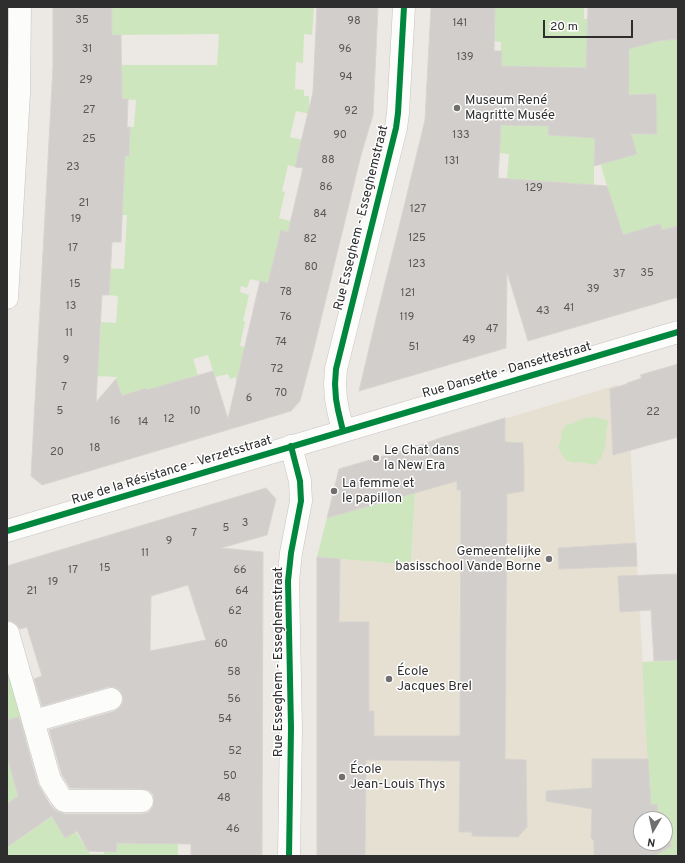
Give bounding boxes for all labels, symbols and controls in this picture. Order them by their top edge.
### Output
scale bar [545,12,635,38]
house number: 35 [75,14,89,28]
house number: 98 [347,15,361,29]
house number: 141 [453,17,467,31]
text: 20 m [550,19,578,35]
house number: 31 [82,43,92,57]
house number: 96 [338,43,352,57]
house number: 139 [456,51,474,65]
house number: 94 [339,71,353,85]
house number: 29 [79,74,93,88]
place label: Museum René Magritte Musée [465,93,555,124]
marker: Museum René Magritte Musée [452,103,462,113]
house number: 27 [83,104,95,118]
house number: 92 [344,105,358,119]
street label: Rue Esseghem - Esseghemstraat [331,124,393,312]
house number: 90 [333,129,347,143]
house number: 133 [452,129,470,143]
house number: 25 [82,133,96,147]
house number: 88 [321,154,335,168]
house number: 131 [445,155,459,169]
house number: 23 [66,161,80,175]
house number: 86 [319,181,333,195]
house number: 129 [525,182,543,196]
house number: 21 [79,197,89,211]
house number: 127 [410,203,426,217]
house number: 84 [313,208,327,222]
house number: 19 [71,213,81,227]
house number: 125 [408,232,426,246]
house number: 82 [303,233,317,247]
house number: 17 [68,242,78,256]
house number: 123 [408,258,426,272]
house number: 80 [304,261,318,275]
house number: 35 [640,267,654,281]
house number: 37 [613,268,625,282]
house number: 15 [70,278,80,292]
house number: 39 [587,283,599,297]
house number: 78 [280,286,292,300]
house number: 121 [401,287,415,301]
house number: 13 [66,300,76,314]
house number: 41 [564,302,574,316]
house number: 43 [536,305,550,319]
house number: 76 [280,311,292,325]
house number: 119 [400,311,414,325]
house number: 47 [486,323,498,337]
house number: 11 [65,327,73,341]
house number: 49 [462,334,476,348]
house number: 74 [275,336,287,350]
street label: Rue Dansette - Dansettestraat [421,339,593,403]
house number: 51 [409,341,419,355]
house number: 9 [63,354,69,368]
house number: 72 [271,363,283,377]
house number: 7 [61,381,67,395]
house number: 70 [275,387,287,401]
house number: 6 [246,392,252,406]
house number: 5 [57,405,63,419]
house number: 10 [189,405,201,419]
house number: 22 [646,406,660,420]
house number: 12 [164,413,174,427]
house number: 16 [110,415,120,429]
house number: 14 [138,416,148,430]
street label: Rue de la Résistance - Verzetsstraat [70,433,274,509]
house number: 18 [90,442,100,456]
place label: Le Chat dans la New Era [384,443,459,474]
house number: 20 [50,446,64,460]
marker: Le Chat dans la New Era [371,453,381,463]
place label: La femme et le papillon [342,476,415,507]
marker: La femme et le papillon [329,486,339,496]
house number: 3 [242,517,248,531]
house number: 5 [223,522,229,536]
house number: 7 [191,527,197,541]
house number: 9 [166,535,172,549]
place label: Gemeentelijke basisschool Vande Borne [395,544,541,575]
house number: 11 [141,547,149,561]
marker: Gemeentelijke basisschool Vande Borne [544,554,554,564]
house number: 15 [100,562,110,576]
house number: 17 [68,564,78,578]
house number: 66 [233,564,247,578]
street label: Rue Esseghem - Esseghemstraat [271,567,287,757]
house number: 19 [48,576,58,590]
house number: 21 [27,585,37,599]
house number: 64 [235,585,249,599]
house number: 62 [228,605,242,619]
house number: 60 [214,638,228,652]
place label: École Jacques Brel [397,664,472,695]
house number: 58 [227,666,241,680]
marker: École Jacques Brel [384,674,394,684]
house number: 56 [227,693,241,707]
house number: 54 [218,713,232,727]
house number: 52 [228,745,242,759]
place label: École Jean-Louis Thys [350,762,445,793]
house number: 50 [223,770,237,784]
marker: École Jean-Louis Thys [337,772,347,782]
house number: 48 [217,792,231,806]
north arrow [633,811,673,851]
house number: 46 [226,823,240,837]
text: N [646,834,656,849]

